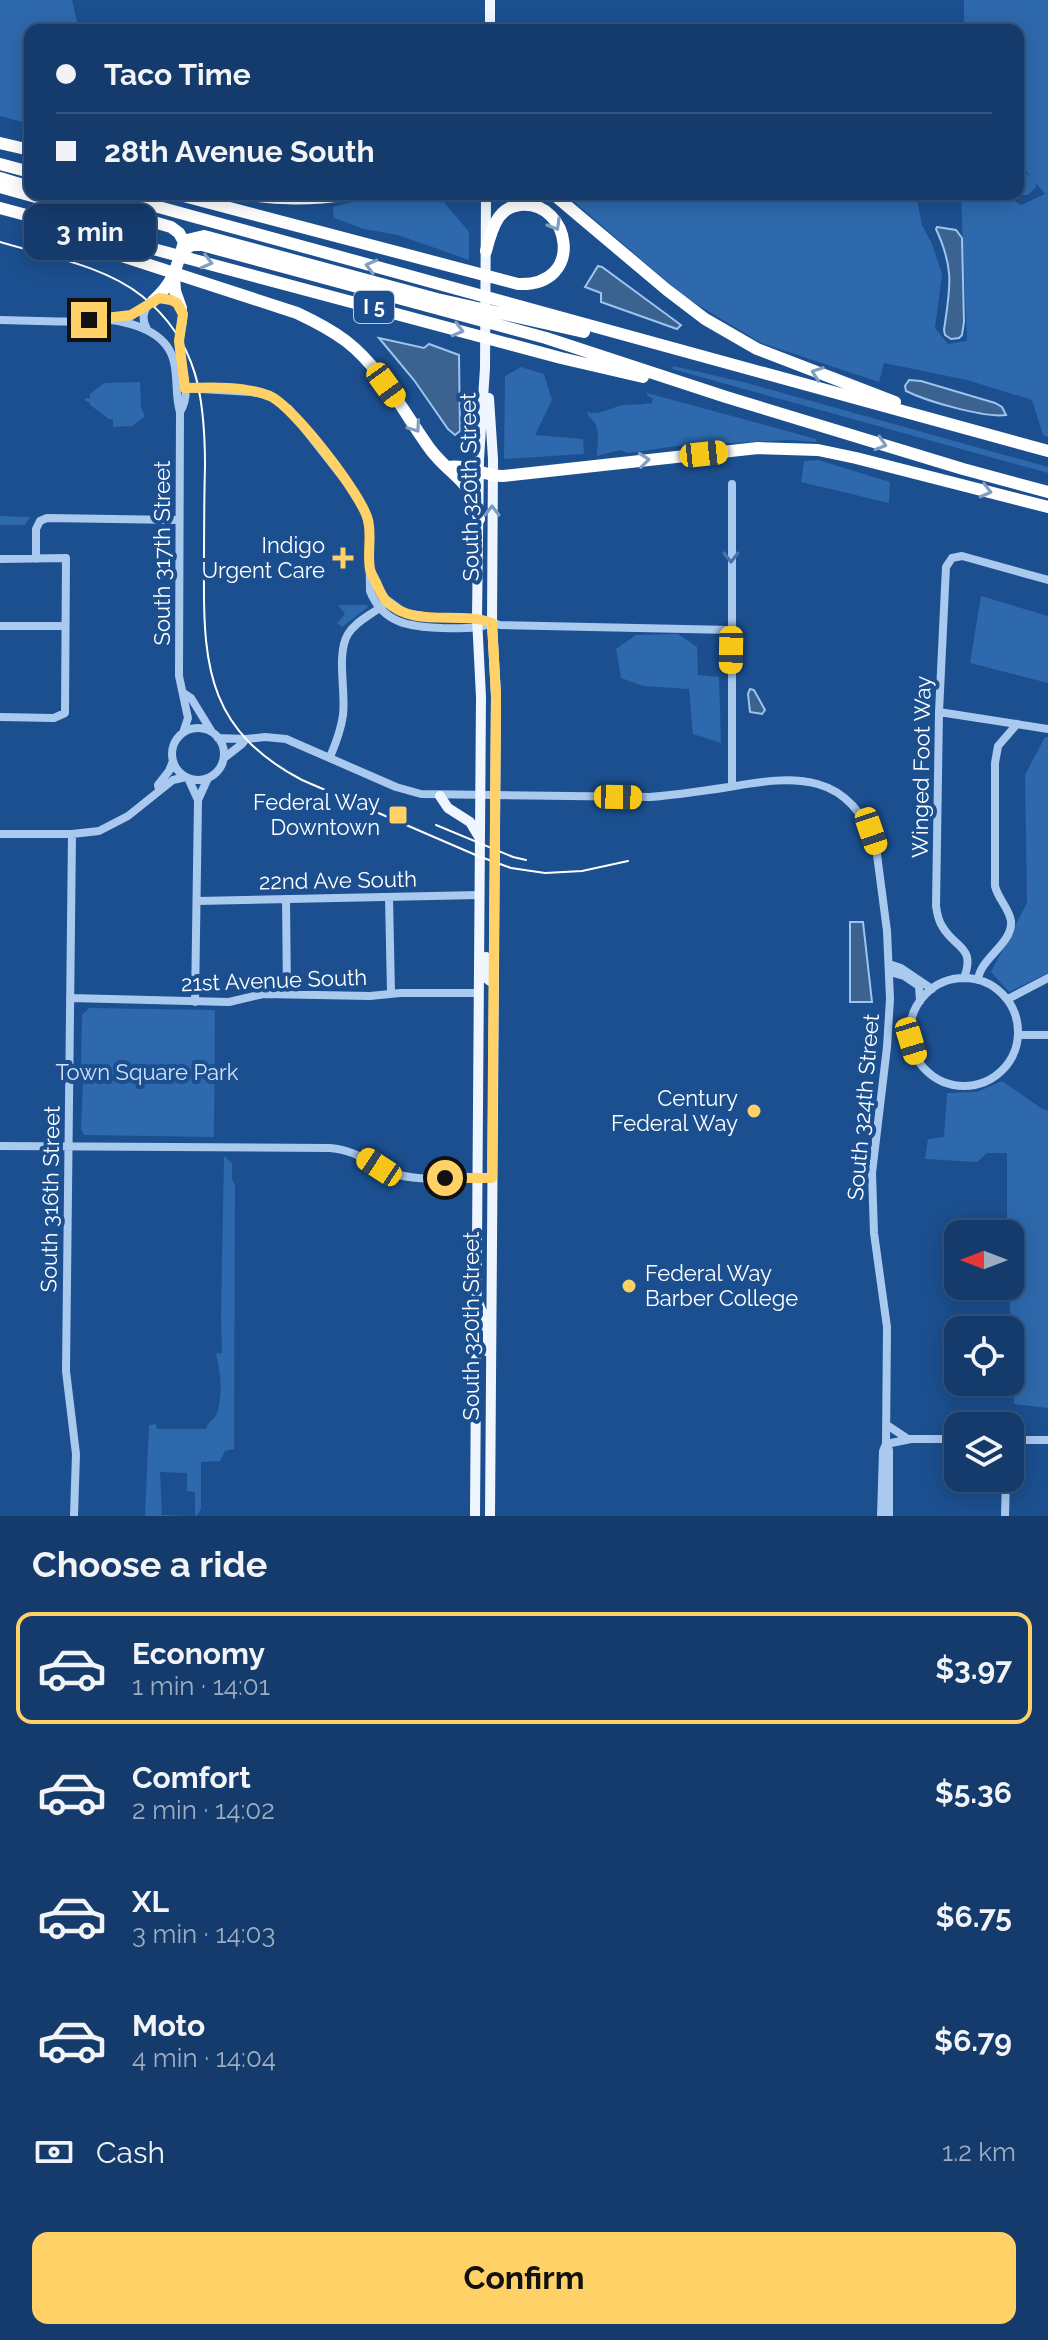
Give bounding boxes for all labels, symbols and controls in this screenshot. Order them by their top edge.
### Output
text: Taco Time [104,57,251,92]
text: 28th Avenue South [104,134,375,169]
callout: 3 min [23,204,155,260]
text: 3 min [56,217,124,247]
one-way arrow [546,217,561,231]
one-way arrow [200,253,214,270]
one-way arrow [364,258,378,275]
road number: I 5 [354,291,394,323]
route end [71,302,107,338]
one-way arrow [451,321,465,337]
car [362,359,410,411]
one-way arrow [811,366,825,383]
street label: South 320th Street [454,392,484,582]
one-way arrow [405,418,420,433]
one-way arrow [874,435,888,451]
car [679,440,729,468]
one-way arrow [638,451,651,468]
street label: South 317th Street [149,460,175,645]
one-way arrow [978,481,992,498]
one-way arrow [484,504,501,517]
place label: Indigo Urgent Care [202,532,325,583]
marker: Indigo Urgent Care [332,547,354,569]
one-way arrow [722,551,740,564]
car [719,626,743,674]
street label: Winged Foot Way [906,676,936,858]
car [594,785,642,809]
place label: Federal Way Downtown [253,789,380,840]
marker: Federal Way Downtown [387,804,409,826]
car [852,804,890,858]
street label: 22nd Ave South [259,866,417,894]
street label: 21st Avenue South [180,964,368,996]
street label: South 324th Street [842,1012,884,1201]
car [893,1015,929,1067]
park label: Town Square Park [56,1059,239,1085]
place label: Century Federal Way [611,1085,738,1136]
marker: Century Federal Way [745,1102,763,1120]
street label: South 316th Street [35,1105,65,1292]
car [352,1144,406,1190]
route start [427,1160,463,1196]
north arrow [944,1220,1024,1300]
map controls [944,1220,1024,1492]
street label: South 320th Street [458,1231,484,1420]
place label: Federal Way Barber College [645,1260,798,1311]
marker: Federal Way Barber College [620,1277,638,1295]
button: locate [944,1316,1024,1396]
button: layers [944,1412,1024,1492]
text: Choose a ride [32,1543,267,1585]
icon: car [36,1632,108,1704]
text: Economy [132,1636,265,1671]
text: $3.97 [935,1651,1012,1686]
text: 1 min · 14:01 [132,1671,270,1701]
icon: car [36,1756,108,1828]
text: Comfort [132,1760,251,1795]
text: $5.36 [935,1775,1012,1810]
text: 2 min · 14:02 [132,1795,275,1825]
icon: car [36,1880,108,1952]
text: XL [132,1884,169,1919]
text: $6.75 [936,1899,1012,1934]
text: 3 min · 14:03 [132,1919,275,1949]
icon: car [36,2004,108,2076]
text: Moto [132,2008,205,2043]
text: $6.79 [934,2023,1012,2058]
text: 4 min · 14:04 [132,2043,276,2073]
icon: cash [32,2130,76,2174]
text: Cash [96,2135,165,2170]
text: 1.2 km [942,2137,1016,2167]
button: Confirm [32,2232,1016,2324]

